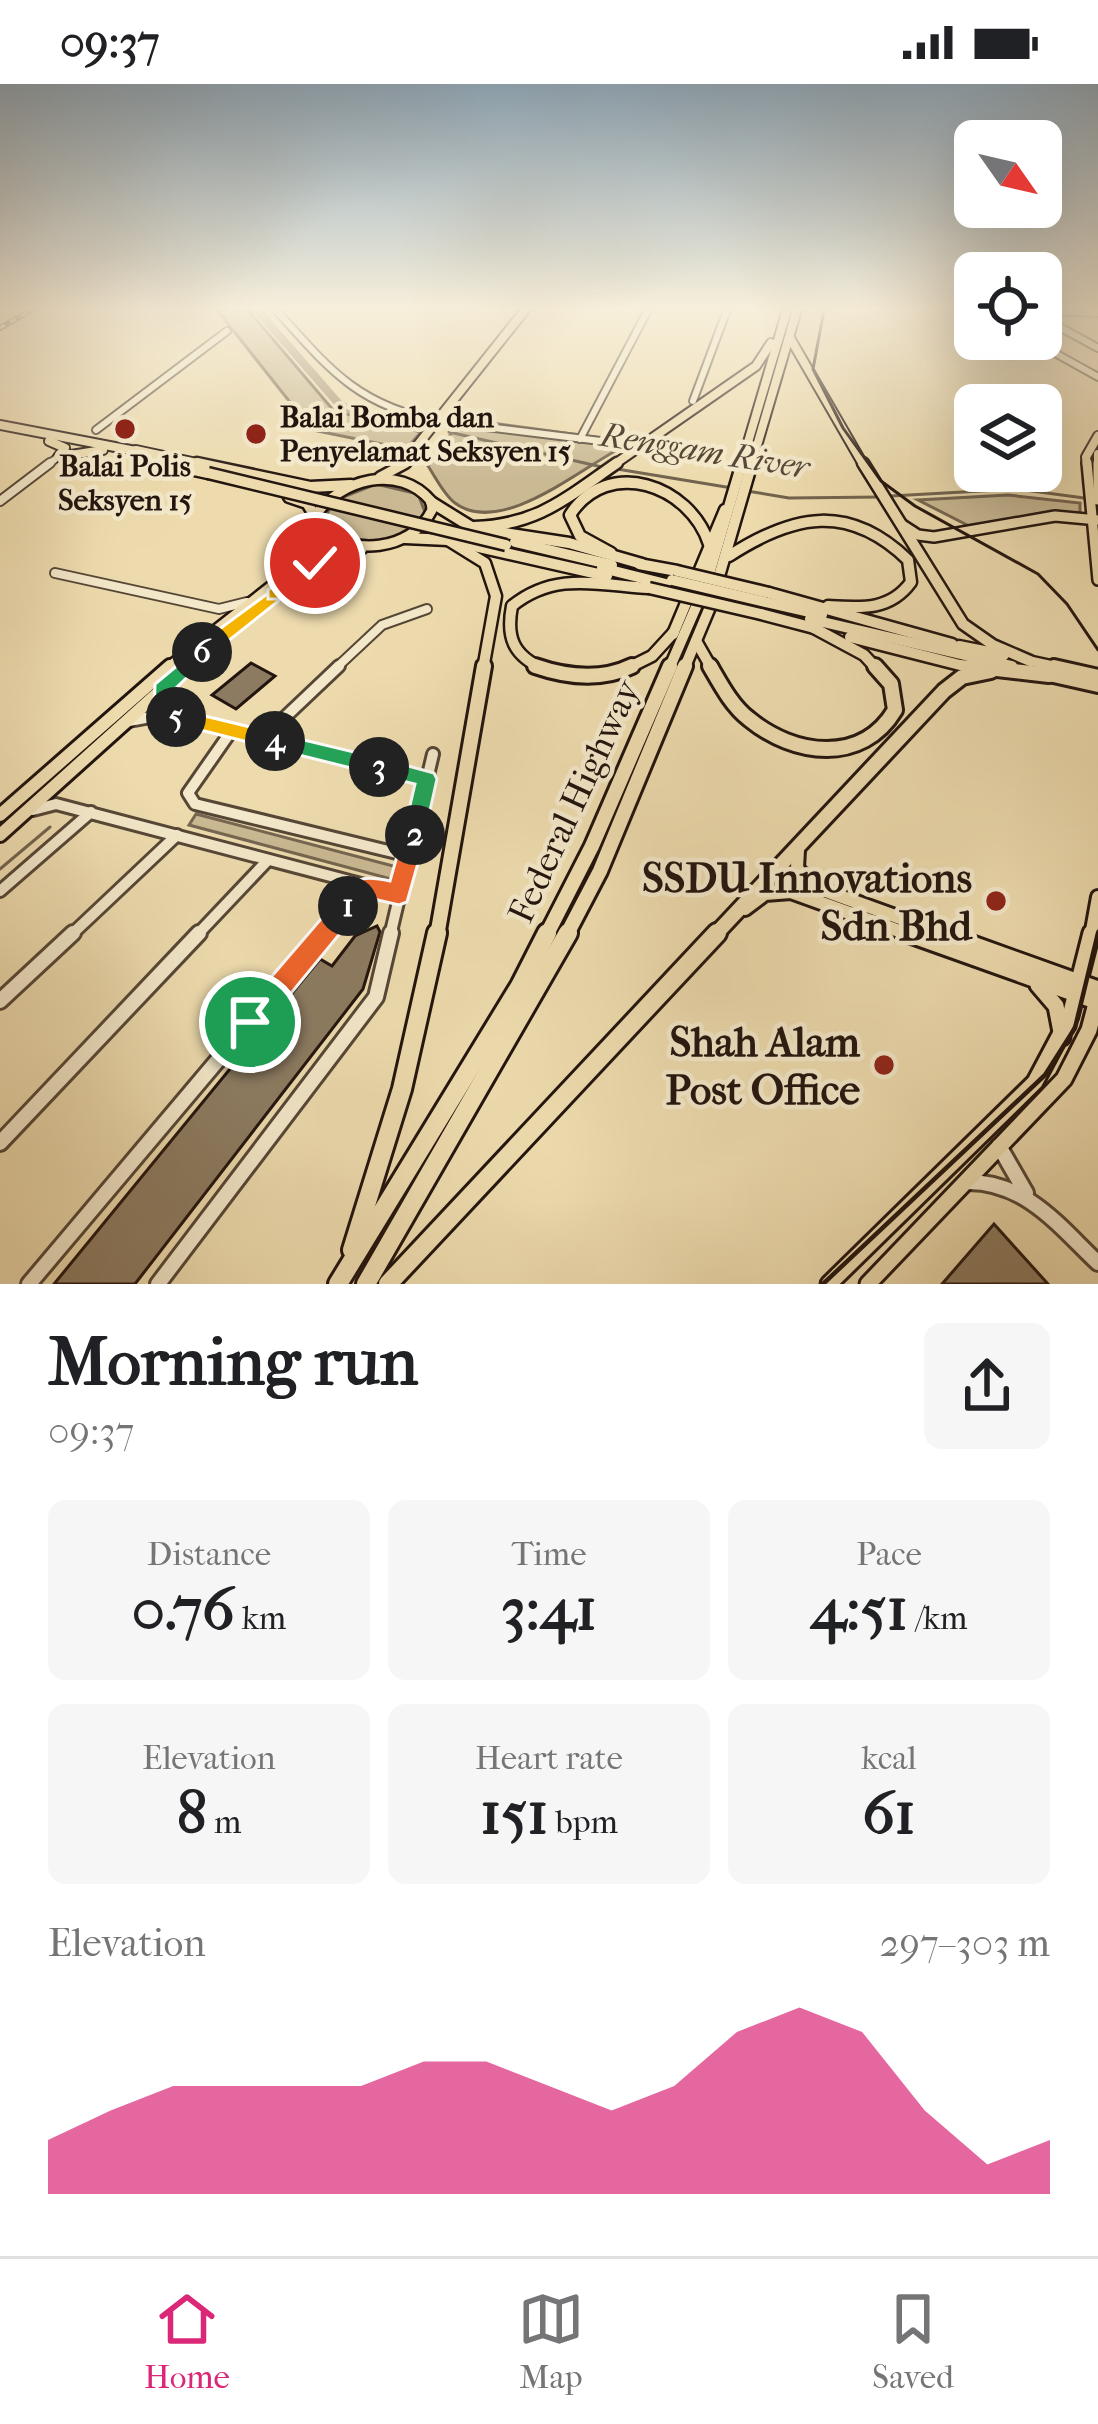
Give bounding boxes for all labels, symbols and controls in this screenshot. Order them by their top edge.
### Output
text: 09:37 [60,16,160,69]
north arrow [954,120,1062,228]
map controls [954,120,1062,492]
button: locate [954,252,1062,360]
button: layers [954,384,1062,492]
place label: Balai Bomba dan Penyelamat Seksyen 15 [280,400,571,469]
water label: Renggam River [596,415,814,488]
marker: Balai Polis Seksyen 15 [112,416,138,442]
marker: Balai Bomba dan Penyelamat Seksyen 15 [243,421,269,447]
place label: Balai Polis Seksyen 15 [58,449,192,518]
pin [264,512,366,614]
icon: check [282,530,348,596]
pin: 6 [172,622,232,682]
text: 6 [193,632,211,671]
street label: Federal Highway [499,672,649,930]
pin: 5 [146,687,206,747]
text: 5 [169,697,183,736]
pin: 4 [245,711,305,771]
text: 4 [265,721,285,760]
pin: 3 [349,737,409,797]
text: 3 [372,747,386,786]
pin: 2 [385,805,445,865]
text: 2 [407,815,423,854]
place label: SSDU Innovations Sdn Bhd [642,854,973,951]
pin: 1 [318,876,378,936]
text: 1 [342,886,354,925]
marker: SSDU Innovations Sdn Bhd [983,888,1009,914]
pin [199,971,301,1073]
icon: arrive [217,989,283,1055]
place label: Shah Alam Post Office [666,1018,861,1115]
marker: Shah Alam Post Office [871,1052,897,1078]
button: share [924,1323,1050,1449]
text: Morning run [48,1324,418,1401]
text: 09:37 [48,1408,134,1454]
text: Distance [147,1535,271,1574]
text: Time [512,1535,587,1574]
text: Pace [856,1535,922,1574]
text: 0.76 [132,1574,235,1645]
text: 3:41 [501,1574,597,1645]
text: 4:51 [811,1574,908,1645]
text: km [235,1599,286,1638]
text: /km [908,1599,967,1638]
text: Elevation [142,1739,276,1778]
text: Heart rate [475,1739,623,1778]
text: kcal [861,1739,917,1778]
text: 8 [177,1778,207,1849]
text: 151 [480,1778,548,1849]
text: 61 [862,1778,916,1849]
text: m [207,1803,241,1842]
text: bpm [548,1803,618,1842]
text: Elevation [48,1920,206,1966]
text: 297–303 m [879,1920,1050,1966]
tab: Home [144,2286,230,2397]
tab: Map [518,2286,584,2397]
tab: Saved [872,2286,954,2397]

